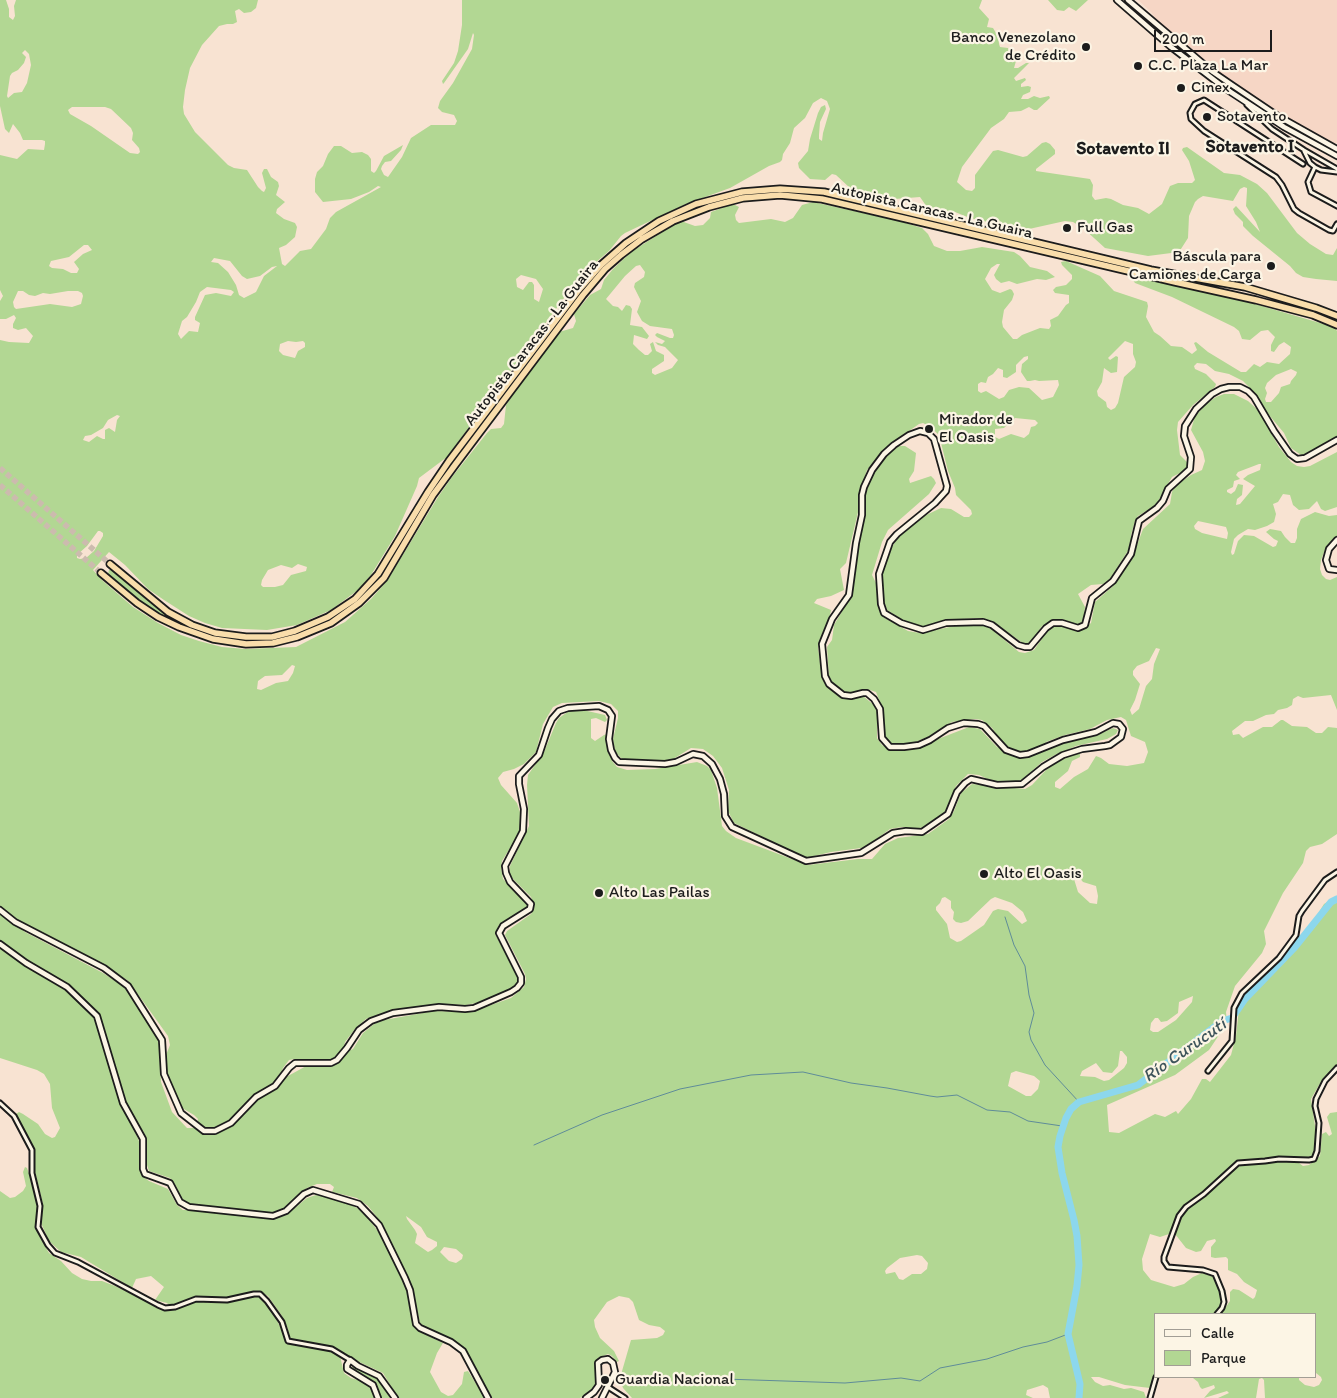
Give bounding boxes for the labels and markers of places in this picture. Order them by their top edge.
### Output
place label: Banco Venezolano de Crédito [951,28,1076,66]
marker: Banco Venezolano de Crédito [1080,41,1092,53]
place label: C.C. Plaza La Mar [1148,56,1268,76]
marker: C.C. Plaza La Mar [1132,60,1144,72]
place label: Cinex [1191,78,1230,98]
marker: Cinex [1175,82,1187,94]
place label: Sotavento [1217,107,1286,127]
marker: Sotavento [1201,111,1213,123]
place label: Full Gas [1077,218,1133,238]
marker: Full Gas [1061,222,1073,234]
place label: Báscula para Camiones de Carga [1129,247,1261,285]
marker: Báscula para Camiones de Carga [1265,260,1277,272]
place label: Mirador de El Oasis [939,410,1013,448]
marker: Mirador de El Oasis [923,423,935,435]
place label: Alto El Oasis [994,864,1082,884]
marker: Alto El Oasis [978,868,990,880]
place label: Alto Las Pailas [609,883,710,903]
marker: Alto Las Pailas [593,887,605,899]
place label: Guardia Nacional [615,1370,734,1390]
marker: Guardia Nacional [599,1374,611,1386]

